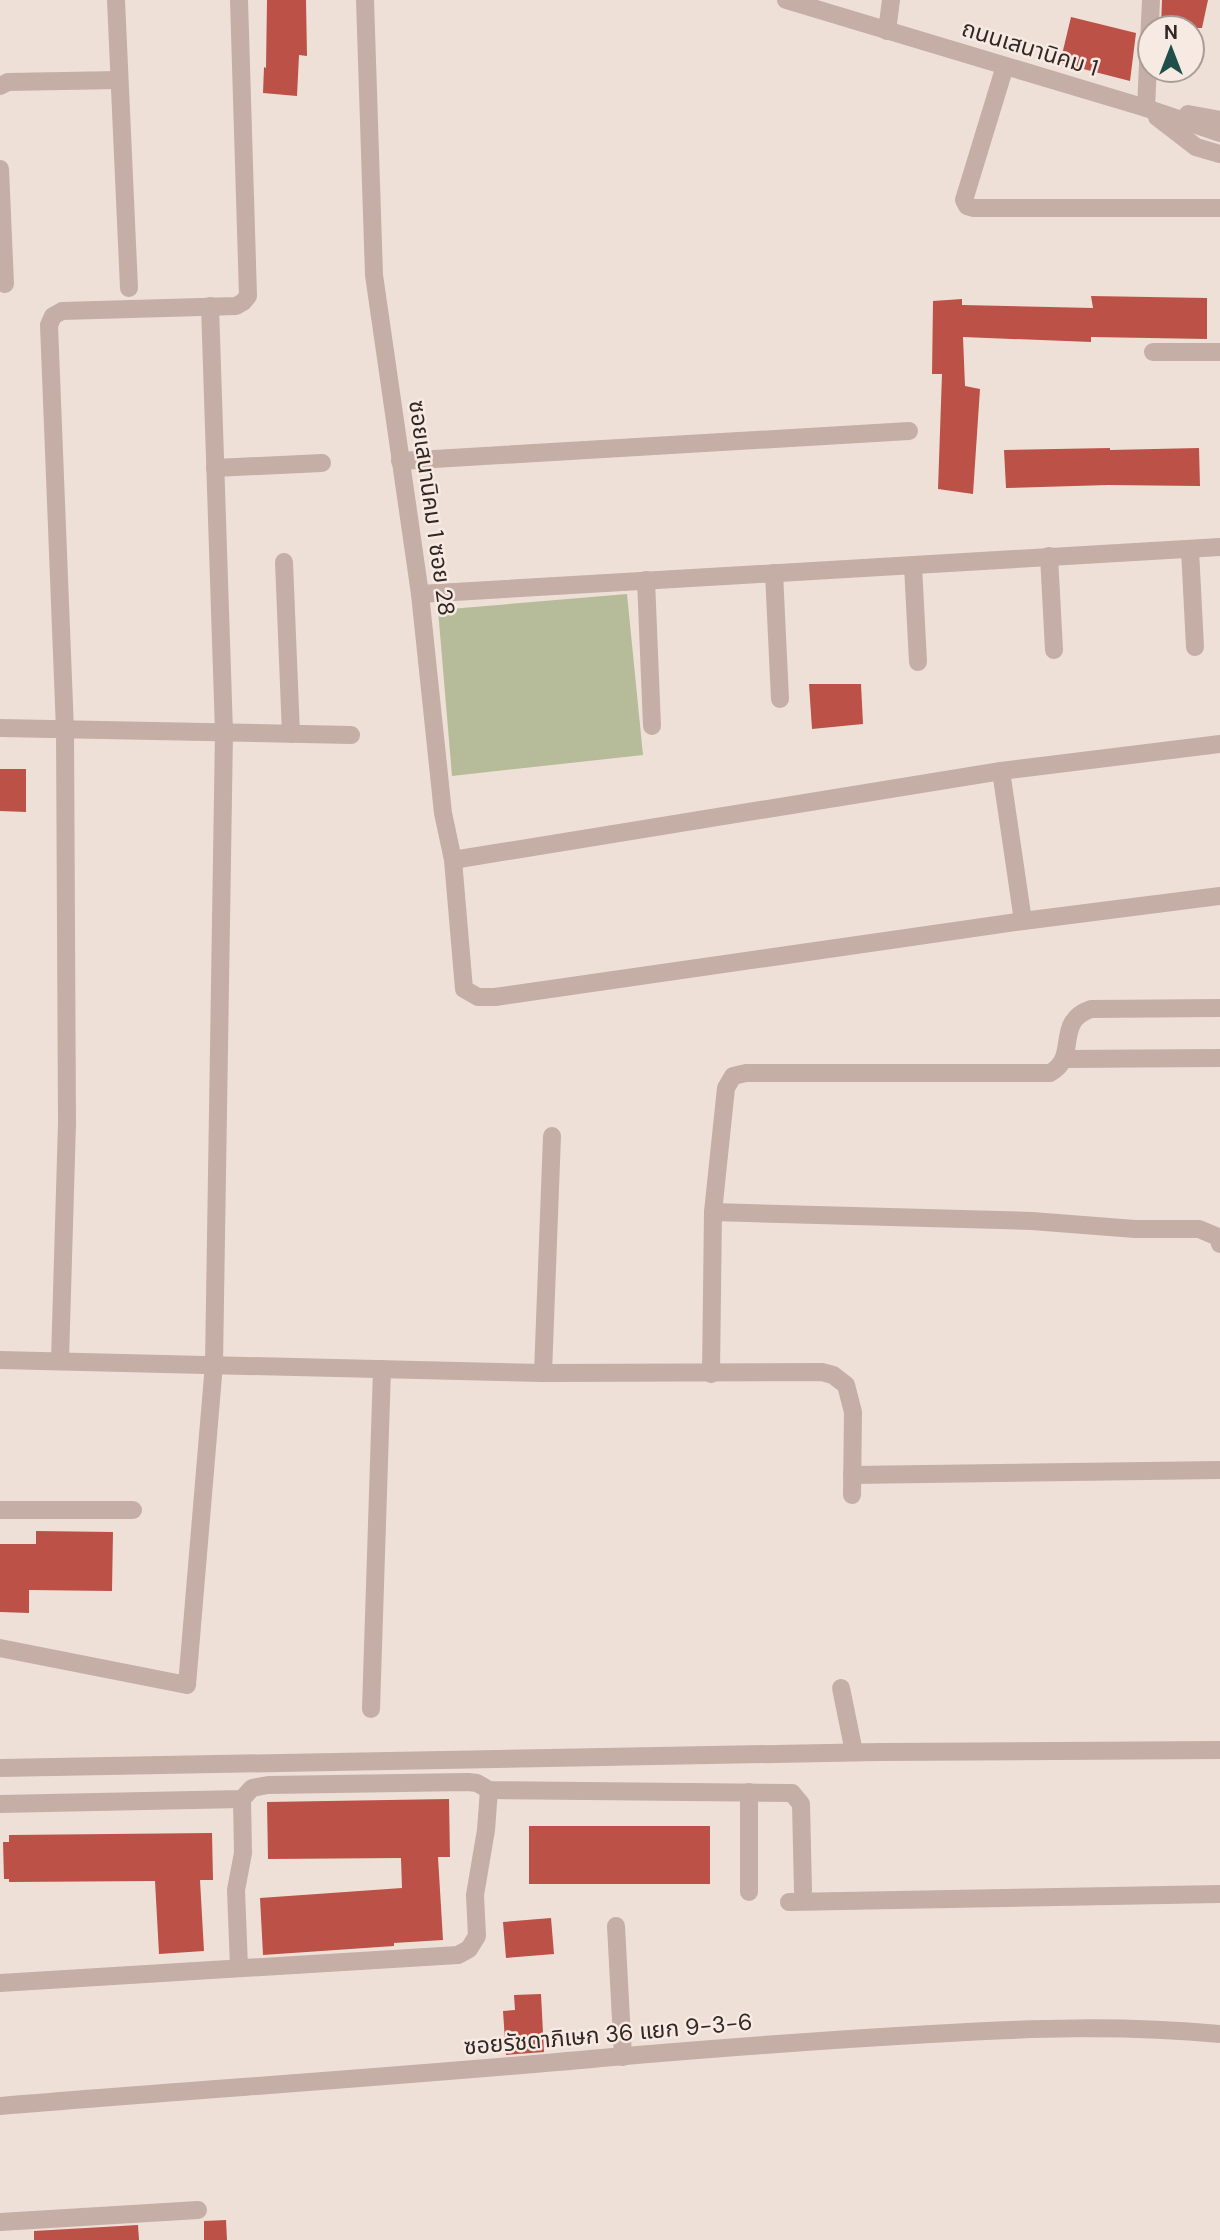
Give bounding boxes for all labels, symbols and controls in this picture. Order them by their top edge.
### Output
street label: ถนนเสนานิคม 1 [958,13,1102,83]
north arrow [1136,14,1206,84]
text: N [1164,20,1178,45]
street label: ซอยเสนานิคม 1 ซอย 28 [402,398,462,618]
street label: ซอยรัชดาภิเษก 36 แยก 9-3-6 [462,2006,754,2062]

